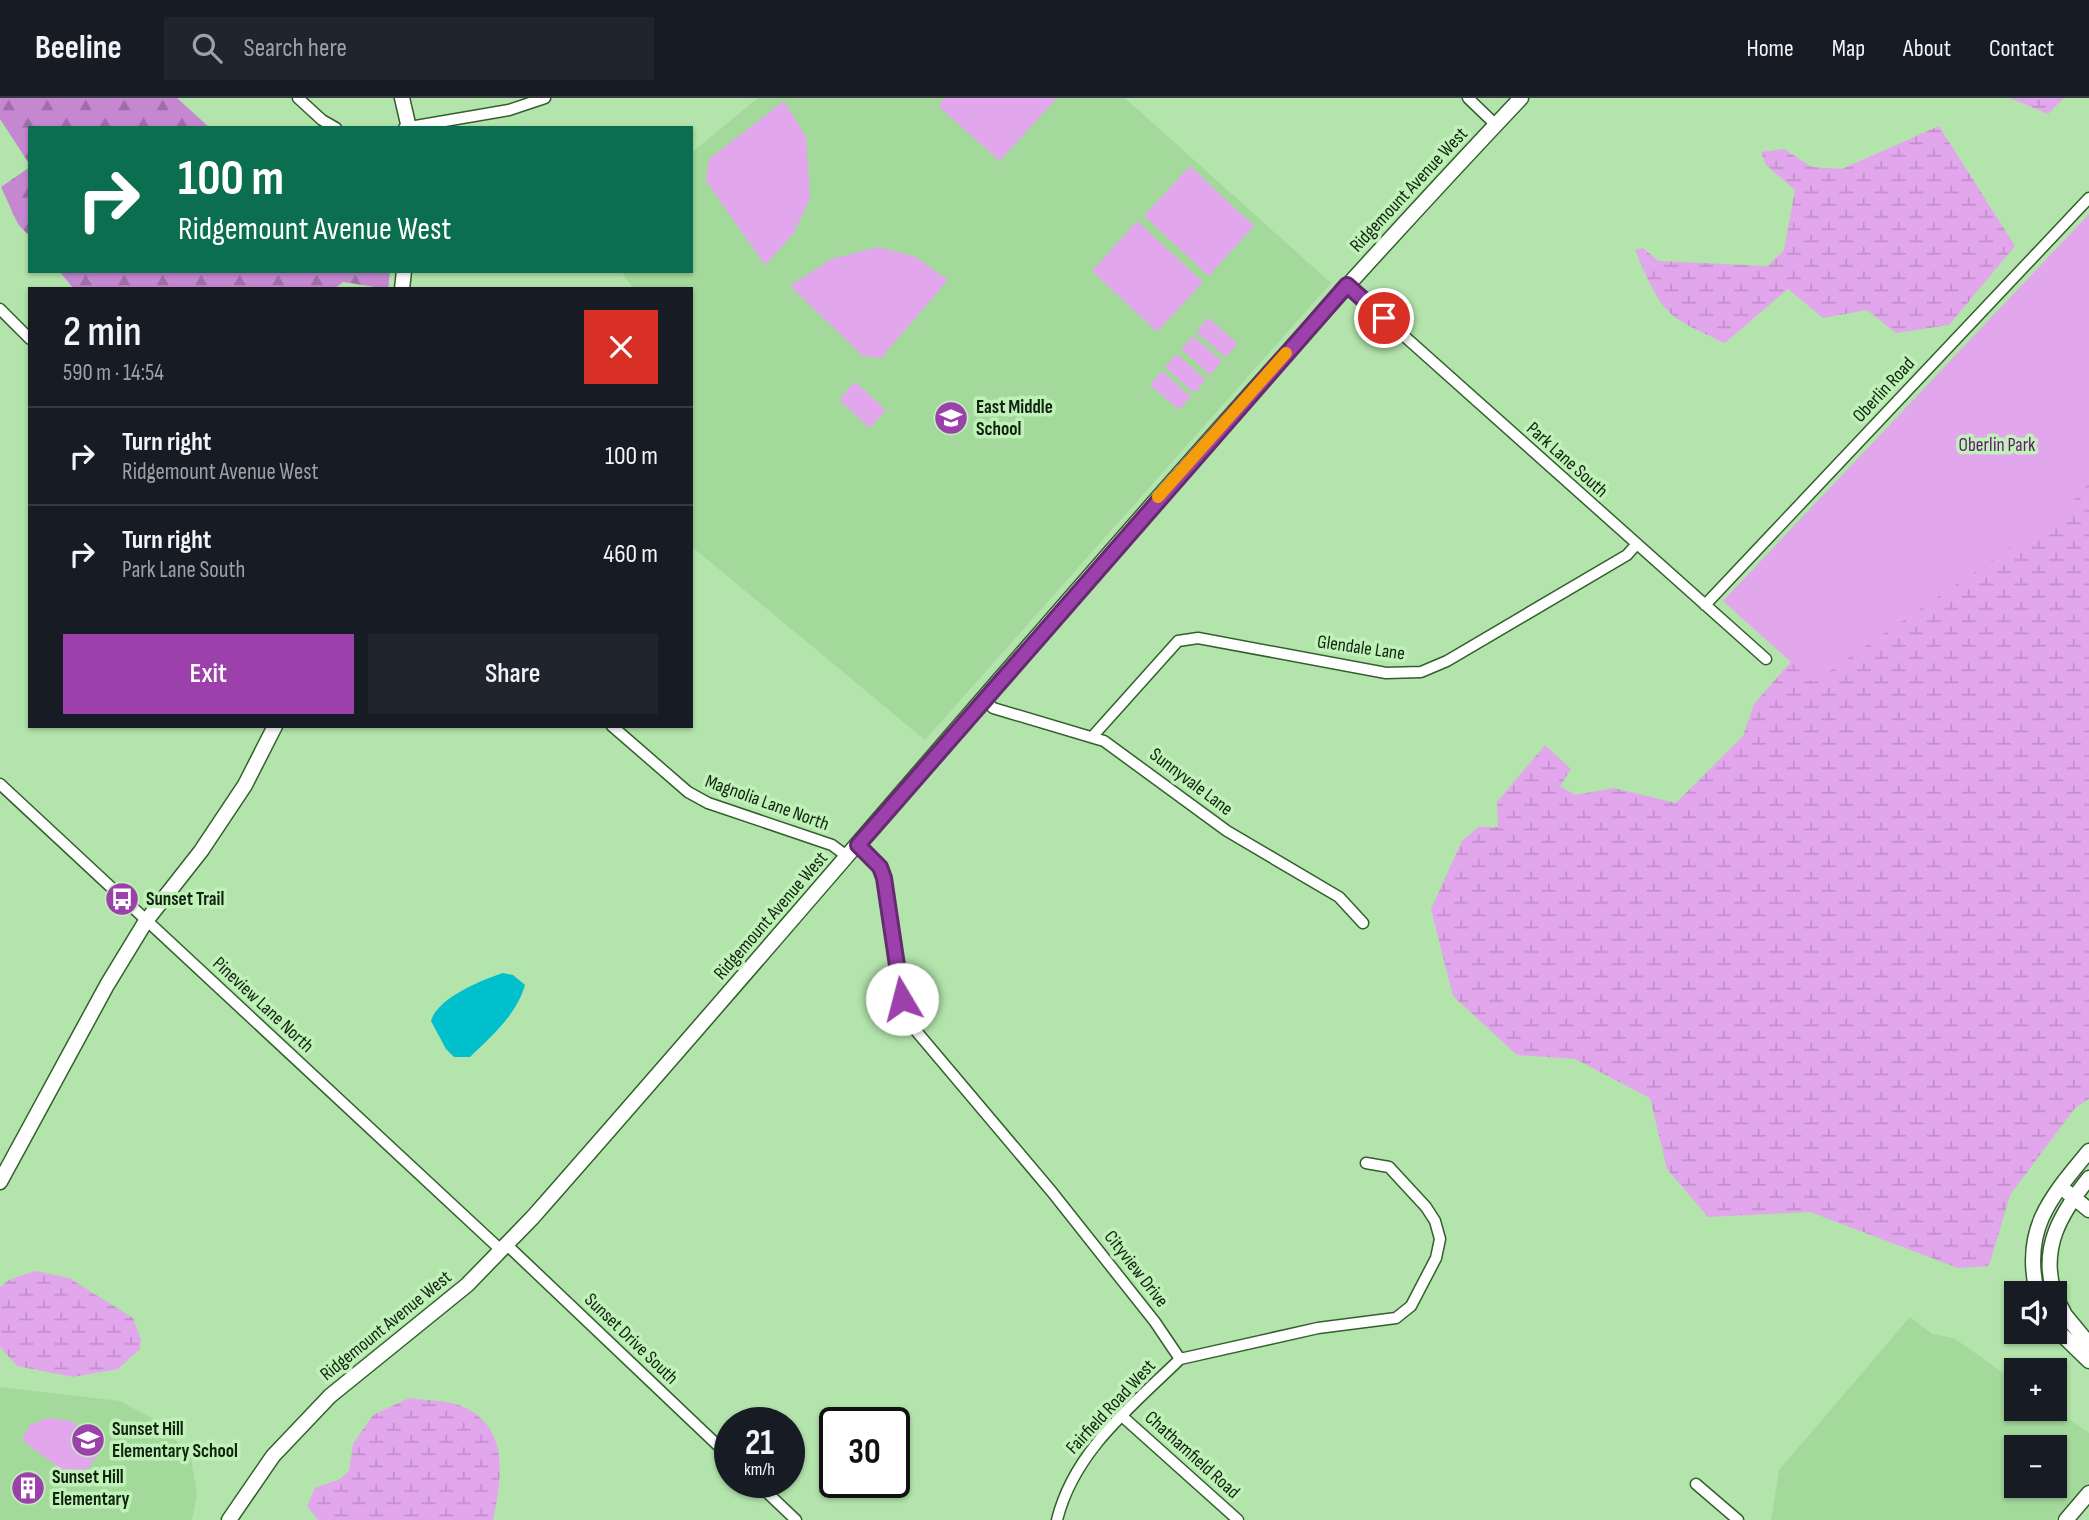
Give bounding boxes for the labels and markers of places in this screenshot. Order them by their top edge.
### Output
pin [1354,288,1414,348]
place label: East Middle School [976,396,1053,441]
school or university icon: East Middle School [932,399,970,437]
bus stop icon: Sunset Trail [103,880,141,918]
place label: Sunset Trail [146,888,224,911]
place label: Sunset Hill Elementary School [112,1418,238,1463]
school or university icon: Sunset Hill Elementary School [69,1421,107,1459]
place label: Sunset Hill Elementary [52,1466,130,1511]
building icon: Sunset Hill Elementary [9,1469,47,1507]

